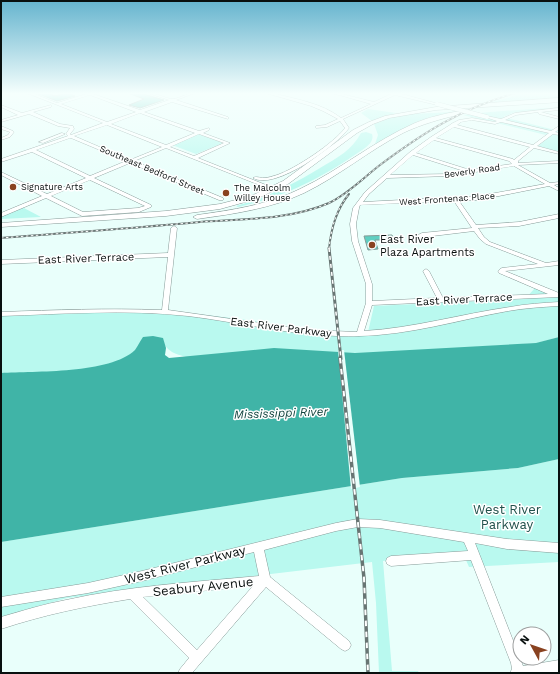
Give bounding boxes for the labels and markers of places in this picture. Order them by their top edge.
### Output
marker: Signature Arts [8,182,18,192]
place label: Signature Arts [21,182,83,192]
place label: The Malcolm Willey House [234,183,290,203]
marker: The Malcolm Willey House [221,188,231,198]
place label: East River Plaza Apartments [380,233,475,259]
marker: East River Plaza Apartments [367,240,377,250]

